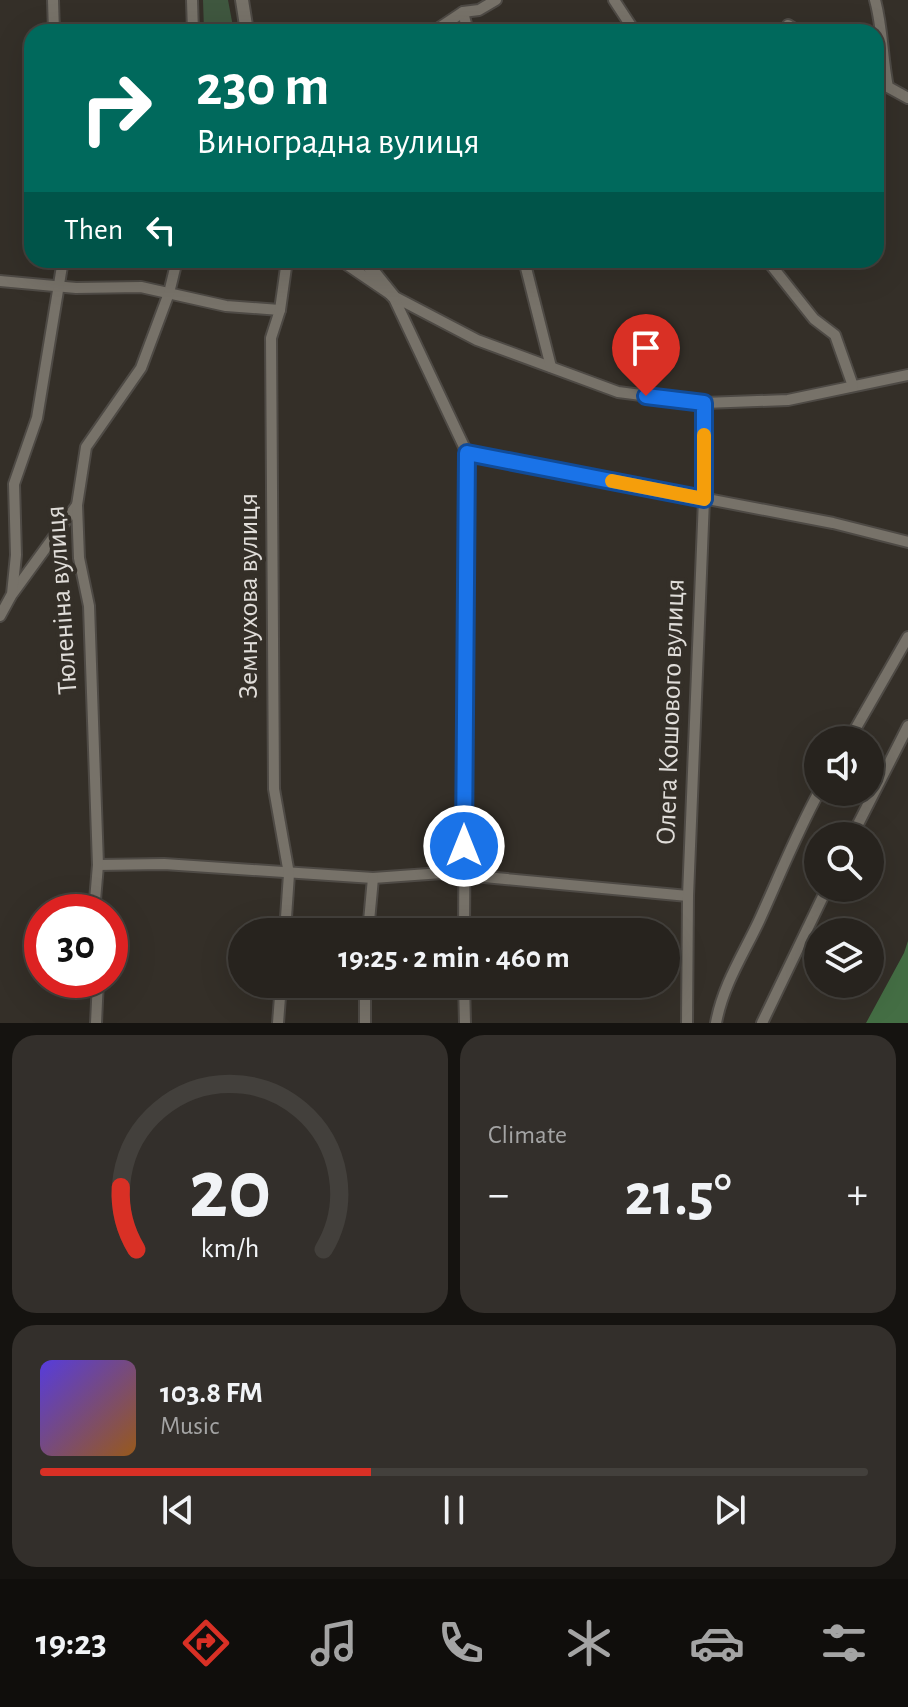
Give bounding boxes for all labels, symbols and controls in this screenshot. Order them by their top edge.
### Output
icon: right [64,56,168,160]
text: 230 m [196,59,329,115]
text: Виноградна вулиця [196,124,480,160]
icon: left [139,208,183,252]
text: Then [64,215,123,245]
pin [612,314,680,396]
icon: arrive [624,326,668,370]
street label: Земнухова вулиця [235,493,263,699]
street label: Тюленіна вулиця [41,505,83,695]
street label: Олега Кошового вулиця [652,578,690,846]
map controls [804,726,884,998]
button: sound [804,726,884,806]
position arrow [422,804,506,888]
button: search [804,822,884,902]
speed limit sign: 30 [24,894,128,998]
button: layers [804,918,884,998]
text: 19:25 · 2 min · 460 m [338,943,570,973]
text: Climate [488,1122,567,1148]
text: 20 [189,1149,271,1233]
text: 21.5° [624,1166,732,1226]
text: − [488,1173,509,1217]
text: + [847,1173,868,1217]
text: km/h [201,1234,259,1263]
text: 103.8 FM [160,1378,263,1408]
text: Music [160,1413,219,1439]
icon: previous [156,1488,200,1532]
icon: pause [432,1488,476,1532]
icon: next [708,1488,752,1532]
icon: directions [178,1615,234,1671]
icon: music [306,1615,362,1671]
icon: phone [433,1615,489,1671]
icon: climate [561,1615,617,1671]
icon: car [689,1615,745,1671]
icon: filters [816,1615,872,1671]
text: 19:23 [36,1625,107,1661]

